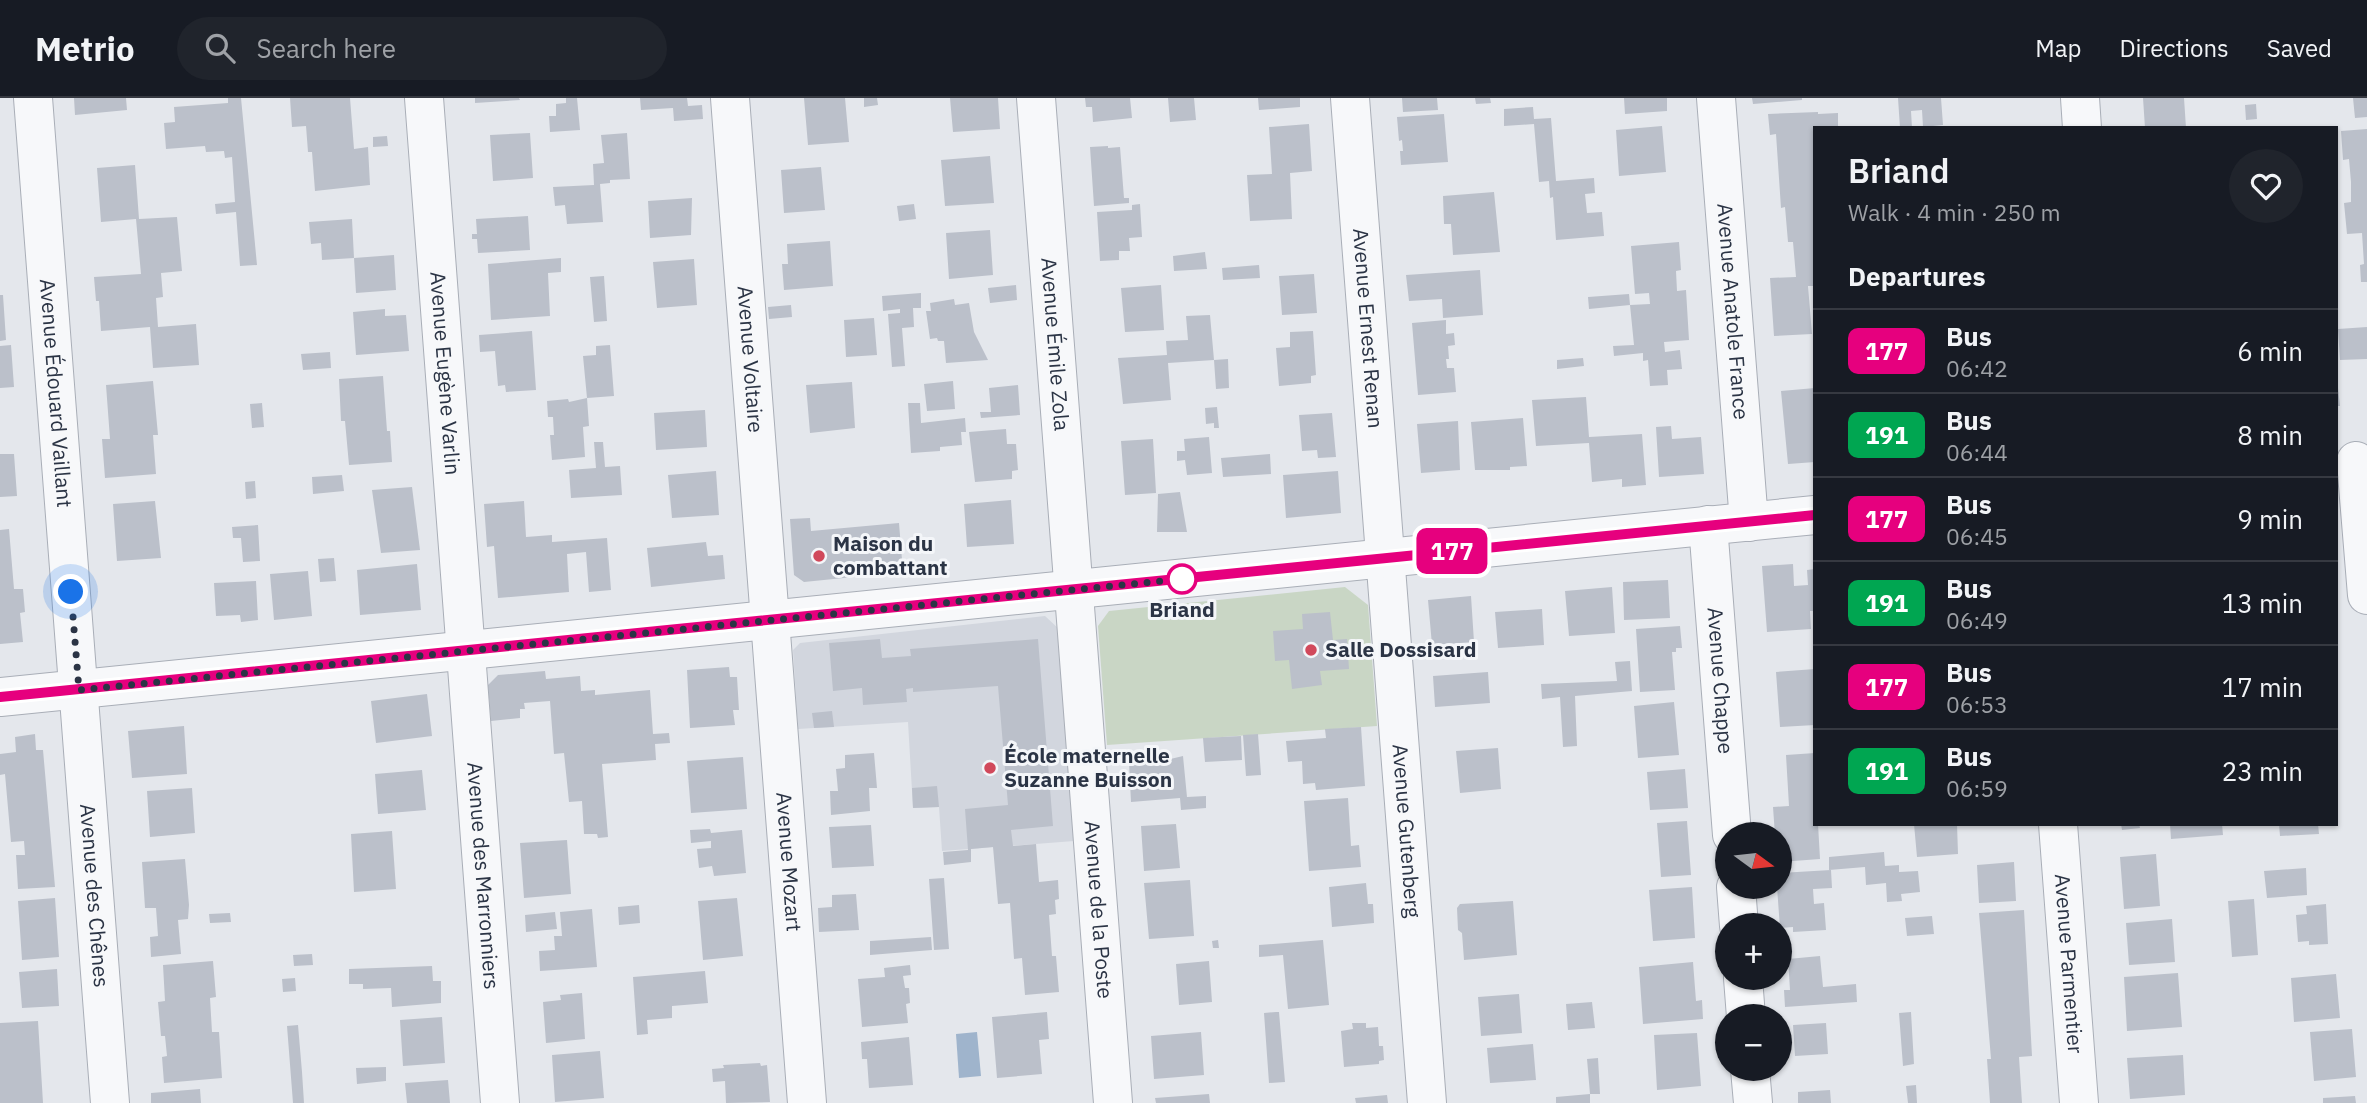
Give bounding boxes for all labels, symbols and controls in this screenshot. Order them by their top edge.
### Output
search box [177,17,667,80]
text: Metrio [35,27,135,70]
icon: search [201,29,239,67]
text: Search here [257,31,396,65]
text: Map [2035,32,2081,64]
text: Directions [2119,32,2229,64]
text: Saved [2267,32,2332,64]
text: Briand [1848,149,1950,192]
button: heart [2229,149,2303,223]
text: Walk · 4 min · 250 m [1848,197,2061,227]
street label: Avenue Anatole France [1711,202,1756,421]
street label: Avenue Ernest Renan [1347,227,1390,429]
street label: Avenue Émile Zola [1035,256,1076,432]
text: Departures [1848,259,1986,293]
street label: Avenue Eugène Varlin [424,270,467,476]
street label: Avenue Édouard Vaillant [34,278,79,509]
street label: Avenue Voltaire [731,284,771,434]
text: Bus [1946,319,1992,353]
text: 6 min [2237,334,2303,368]
text: 177 [1865,335,1908,367]
text: 06:42 [1946,353,2008,383]
text: Bus [1946,403,1992,437]
text: 8 min [2237,418,2303,452]
text: 191 [1865,419,1908,451]
text: 06:44 [1946,437,2008,467]
text: Bus [1946,487,1992,521]
text: 9 min [2237,502,2303,536]
text: 177 [1865,503,1908,535]
text: 06:45 [1946,521,2008,551]
line badge: 177 [1412,528,1492,574]
place label: Maison du combattant [833,529,947,581]
text: 177 [1430,535,1474,567]
marker: Maison du combattant [811,548,827,564]
marker: Briand [1167,564,1197,594]
text: Bus [1946,571,1992,605]
your location [53,574,88,609]
text: 13 min [2222,586,2303,620]
text: 191 [1865,587,1908,619]
place label: Briand [1149,595,1215,623]
text: 06:49 [1946,605,2008,635]
street label: Avenue Chappe [1701,606,1741,755]
place label: Salle Dossisard [1325,635,1477,663]
marker: Salle Dossisard [1303,642,1319,658]
text: Bus [1946,655,1992,689]
text: 17 min [2222,670,2303,704]
text: 177 [1865,671,1908,703]
text: 06:53 [1946,689,2008,719]
text: Bus [1946,739,1992,773]
place label: École maternelle Suzanne Buisson [1004,741,1172,793]
street label: Avenue Gutenberg [1387,743,1428,919]
text: 23 min [2222,754,2303,788]
text: 191 [1865,755,1908,787]
marker: École maternelle Suzanne Buisson [982,760,998,776]
street label: Avenue des Marronniers [461,761,506,990]
text: 06:59 [1946,773,2008,803]
street label: Avenue Mozart [770,791,809,933]
street label: Avenue des Chênes [74,803,116,989]
street label: Avenue de la Poste [1078,819,1120,1000]
north arrow [1715,822,1792,900]
map controls [1715,822,1792,1081]
street label: Avenue Parmentier [2049,873,2090,1055]
button: + [1715,913,1792,990]
button: − [1715,1004,1792,1081]

